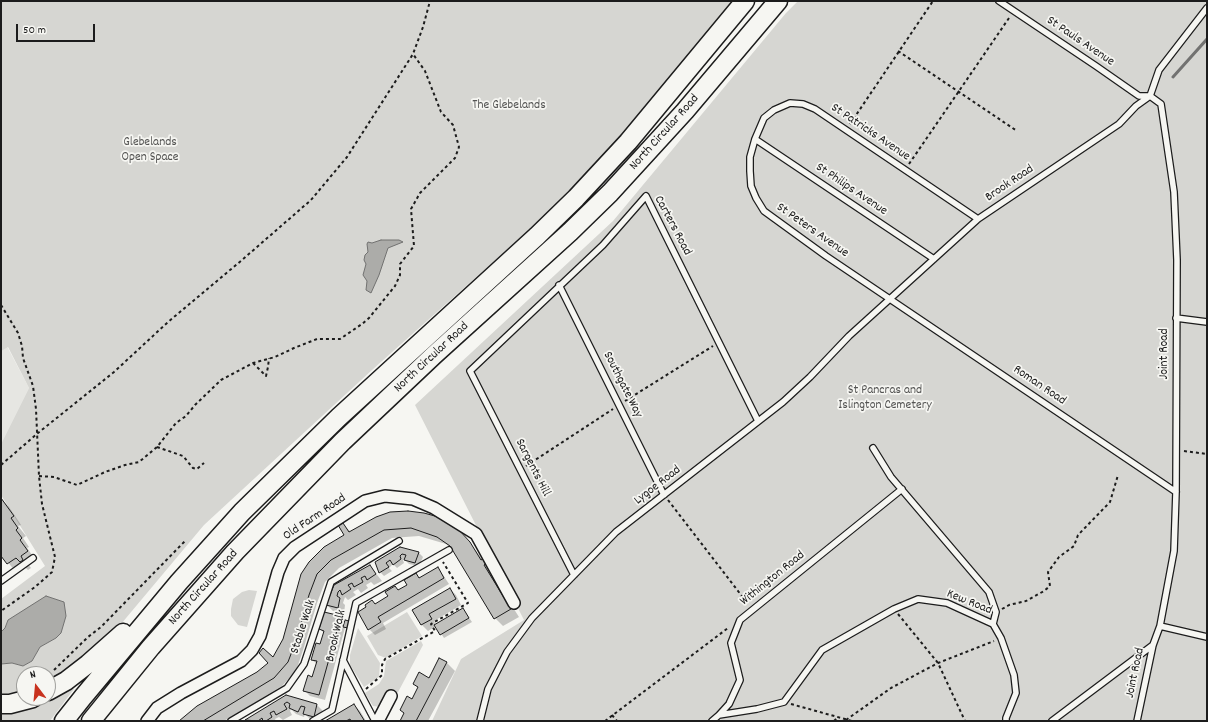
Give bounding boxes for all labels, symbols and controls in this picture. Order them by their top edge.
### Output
street label: St Pauls Avenue [1043,14,1117,70]
scale bar [18,16,97,42]
text: 50 m [23,22,46,39]
street label: North Circular Road [627,92,703,174]
park label: The Glebelands [472,98,546,114]
street label: St Patricks Avenue [827,101,913,165]
park label: Glebelands Open Space [122,135,178,166]
street label: St Philips Avenue [812,160,890,220]
street label: Brook Road [983,162,1037,206]
street label: Carters Road [650,193,694,259]
street label: St Peters Avenue [773,200,851,262]
street label: North Circular Road [391,319,473,397]
street label: Joint Road [1157,329,1173,379]
street label: Southgate Way [599,349,645,421]
street label: Roman Road [1010,363,1068,409]
park label: St Pancras and Islington Cemetery [838,383,932,414]
street label: Sargents Hill [511,437,553,499]
street label: Lygoe Road [632,463,684,509]
street label: Old Farm Road [281,491,349,545]
street label: North Circular Road [166,547,242,629]
street label: Withington Road [738,548,808,610]
street label: Kew Road [944,587,994,619]
street label: Stable Walk [288,598,320,656]
street label: Brook Walk [323,609,351,663]
street label: Joint Road [1123,646,1149,700]
north arrow [16,666,56,706]
text: N [28,667,38,684]

